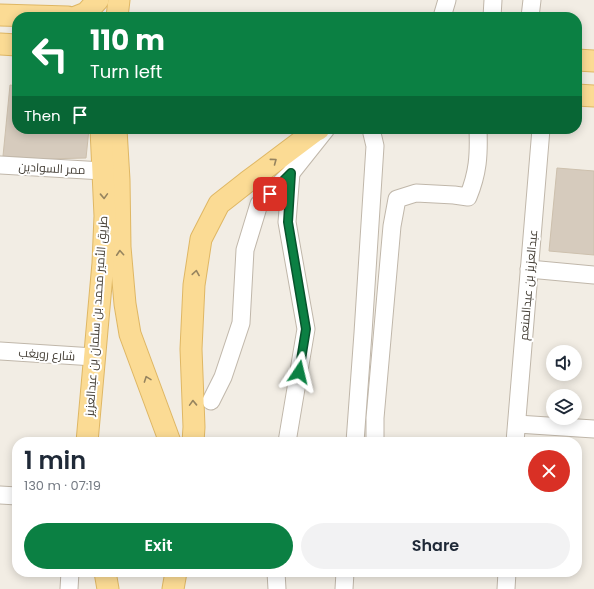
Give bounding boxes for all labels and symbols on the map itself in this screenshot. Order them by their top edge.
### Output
street label: ممر السوادين [18,158,86,178]
one-way arrow [270,159,277,166]
pin [253,177,287,211]
one-way arrow [100,193,108,199]
street label: طريق الأمير محمد بن سلمان بن عبدالعزيز [80,215,111,418]
street label: عبدالعزيز بن عبدالمنعم [515,229,541,341]
one-way arrow [116,250,125,256]
one-way arrow [191,270,199,276]
street label: شارع رويغب [18,344,76,364]
position arrow [278,351,320,393]
one-way arrow [143,376,151,383]
one-way arrow [189,400,197,406]

